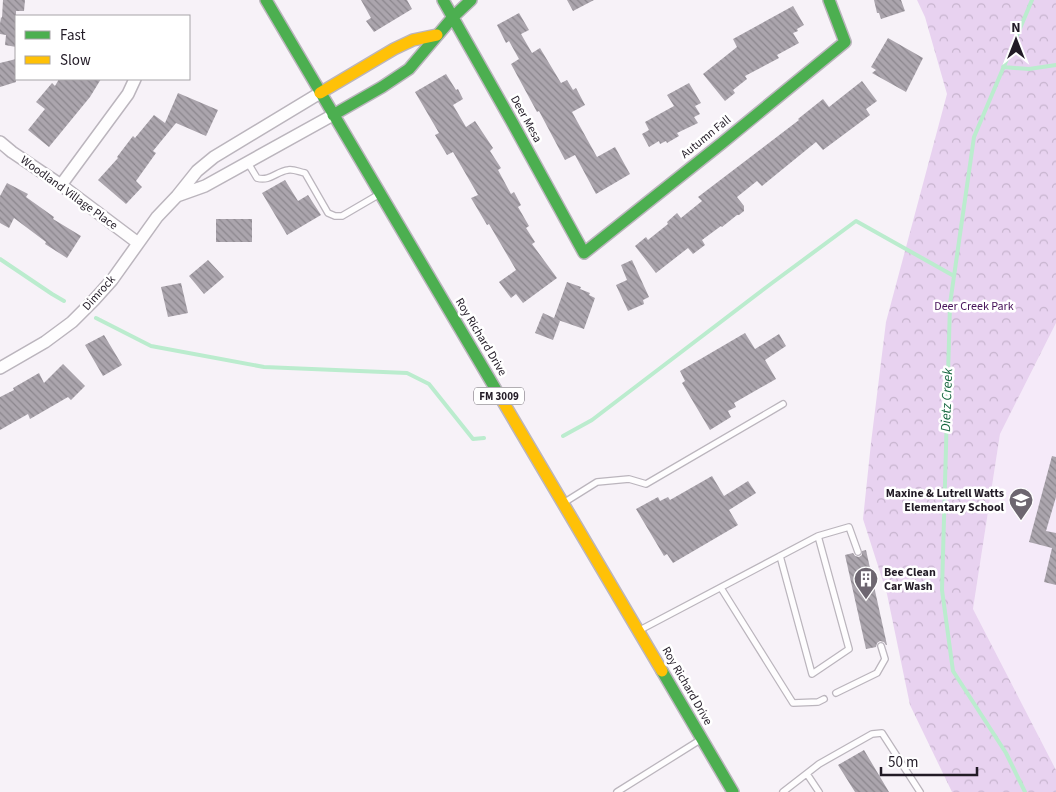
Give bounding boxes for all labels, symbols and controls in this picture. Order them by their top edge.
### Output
legend [15,15,190,80]
north arrow [991,15,1041,65]
text: N [1011,18,1021,38]
text: Fast [60,25,86,46]
text: Slow [60,50,91,71]
street label: Deer Mesa [506,92,546,146]
street label: Autumn Fall [677,111,735,163]
street label: Woodland Village Place [17,152,121,234]
street label: Dimrock [79,272,119,314]
street label: Roy Richard Drive [451,295,511,379]
park label: Deer Creek Park [934,298,1014,315]
water label: Dietz Creek [936,368,958,432]
road number: FM 3009 [474,388,524,404]
place label: Maxine & Lutrell Watts Elementary School [886,485,1005,516]
school or university icon: Maxine & Lutrell Watts Elementary School [1008,487,1034,521]
place label: Bee Clean Car Wash [884,564,936,595]
building icon: Bee Clean Car Wash [853,566,879,600]
street label: Roy Richard Drive [658,644,716,728]
scale bar [881,744,977,776]
text: 50 m [888,752,918,773]

